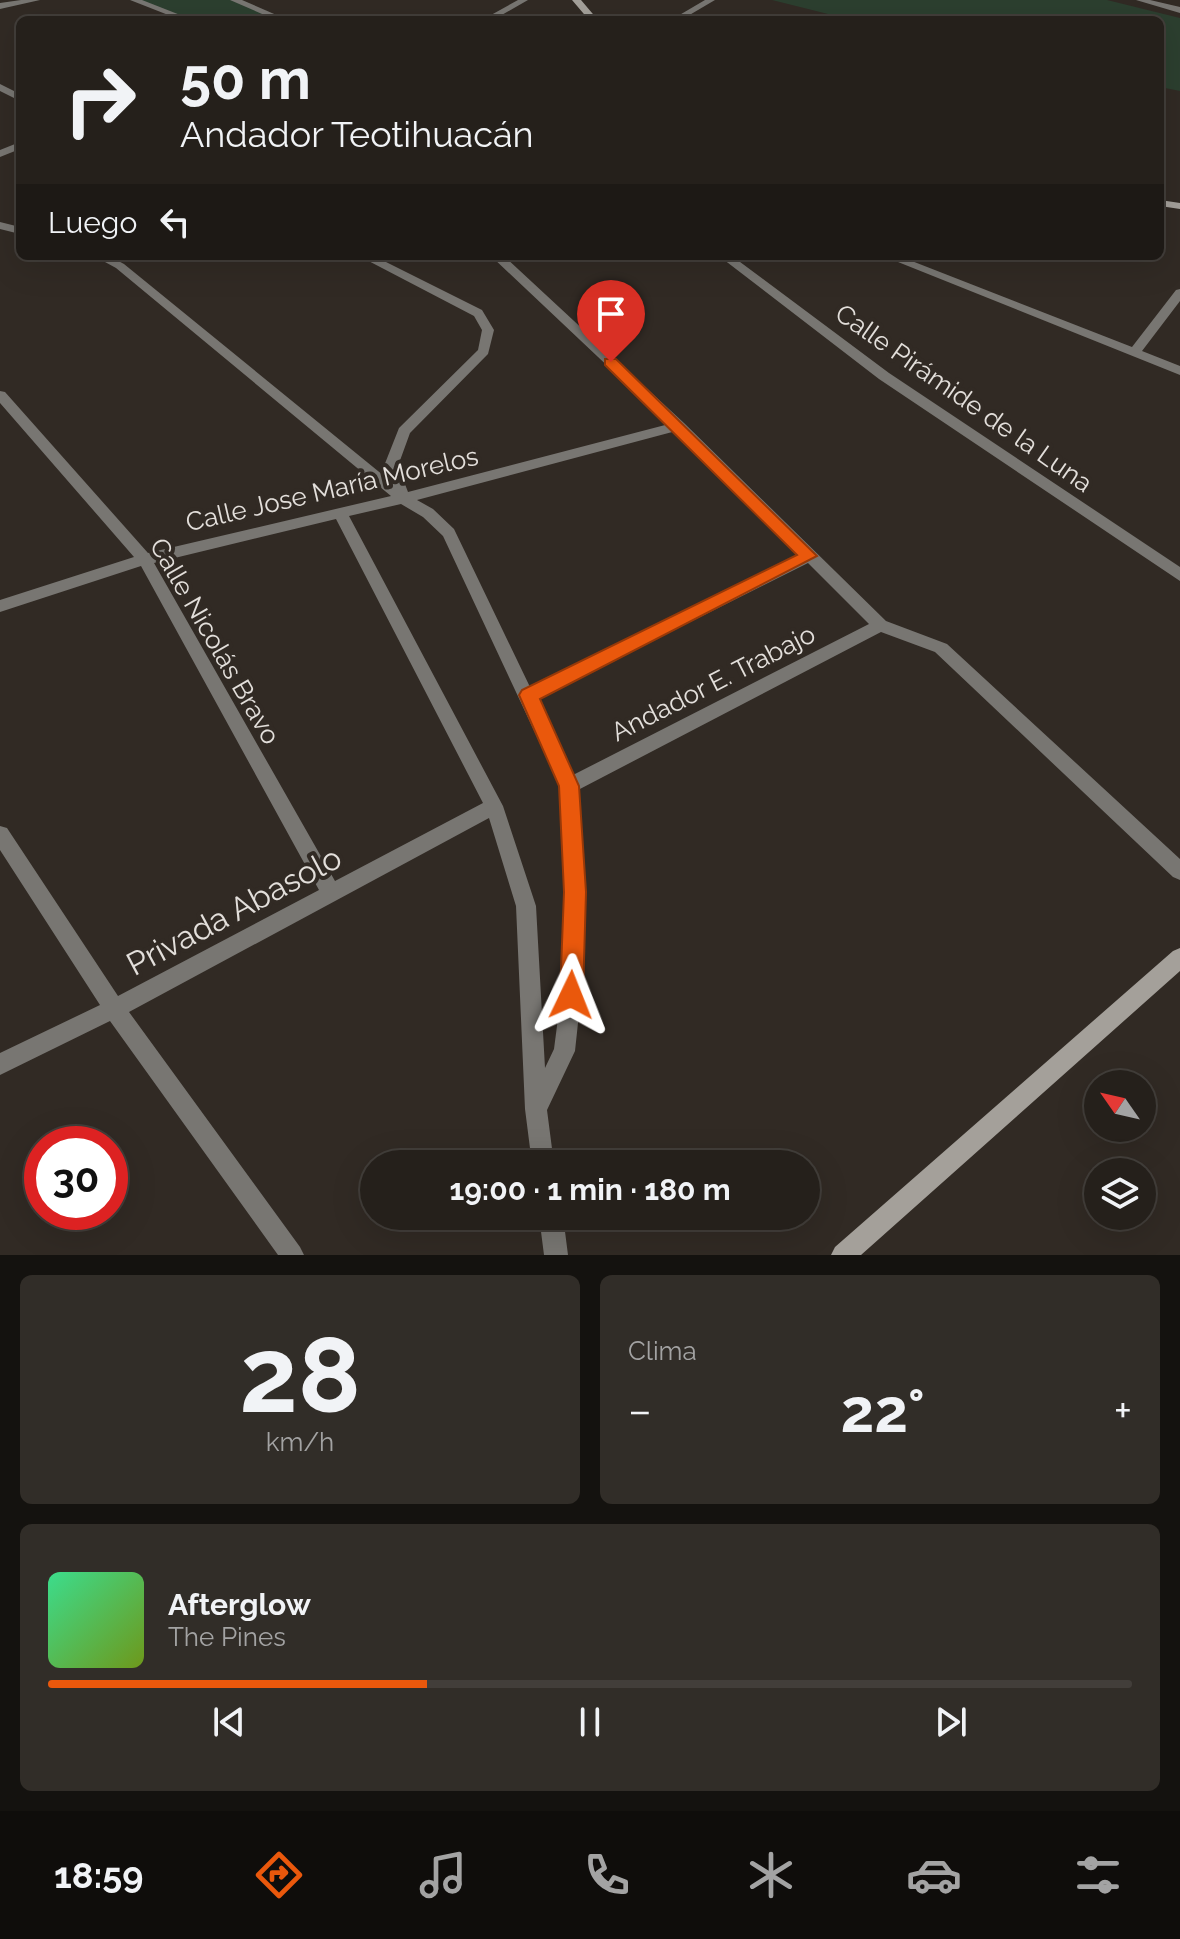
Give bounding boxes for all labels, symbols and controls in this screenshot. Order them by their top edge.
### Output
text: 50 m [180,46,311,112]
icon: right [48,48,152,152]
text: Andador Teotihuacán [180,113,534,155]
icon: left [153,200,197,244]
text: Luego [48,205,137,240]
pin [577,280,645,362]
icon: arrive [589,292,633,336]
street label: Calle Pirámide de la Luna [830,298,1098,498]
street label: Calle Jose María Morelos [183,441,481,537]
street label: Calle Nicolás Bravo [144,533,286,749]
street label: Andador E. Trabajo [606,619,820,747]
street label: Privada Abasolo [120,838,347,983]
position arrow [529,953,613,1037]
north arrow [1084,1070,1156,1142]
map controls [1084,1070,1156,1230]
speed limit sign: 30 [24,1126,128,1230]
button: layers [1084,1158,1156,1230]
text: 19:00 · 1 min · 180 m [449,1172,731,1207]
text: 28 [239,1314,361,1436]
text: Clima [628,1336,697,1366]
text: 22° [841,1376,925,1446]
text: − [628,1385,652,1436]
text: + [1114,1385,1132,1436]
text: km/h [266,1427,334,1457]
text: Afterglow [168,1587,311,1622]
text: The Pines [168,1622,286,1652]
icon: previous [207,1700,251,1744]
icon: pause [568,1700,612,1744]
icon: next [929,1700,973,1744]
icon: directions [251,1847,307,1903]
icon: music [415,1847,471,1903]
icon: phone [579,1847,635,1903]
icon: climate [743,1847,799,1903]
icon: car [906,1847,962,1903]
icon: filters [1070,1847,1126,1903]
text: 18:59 [54,1854,143,1896]

